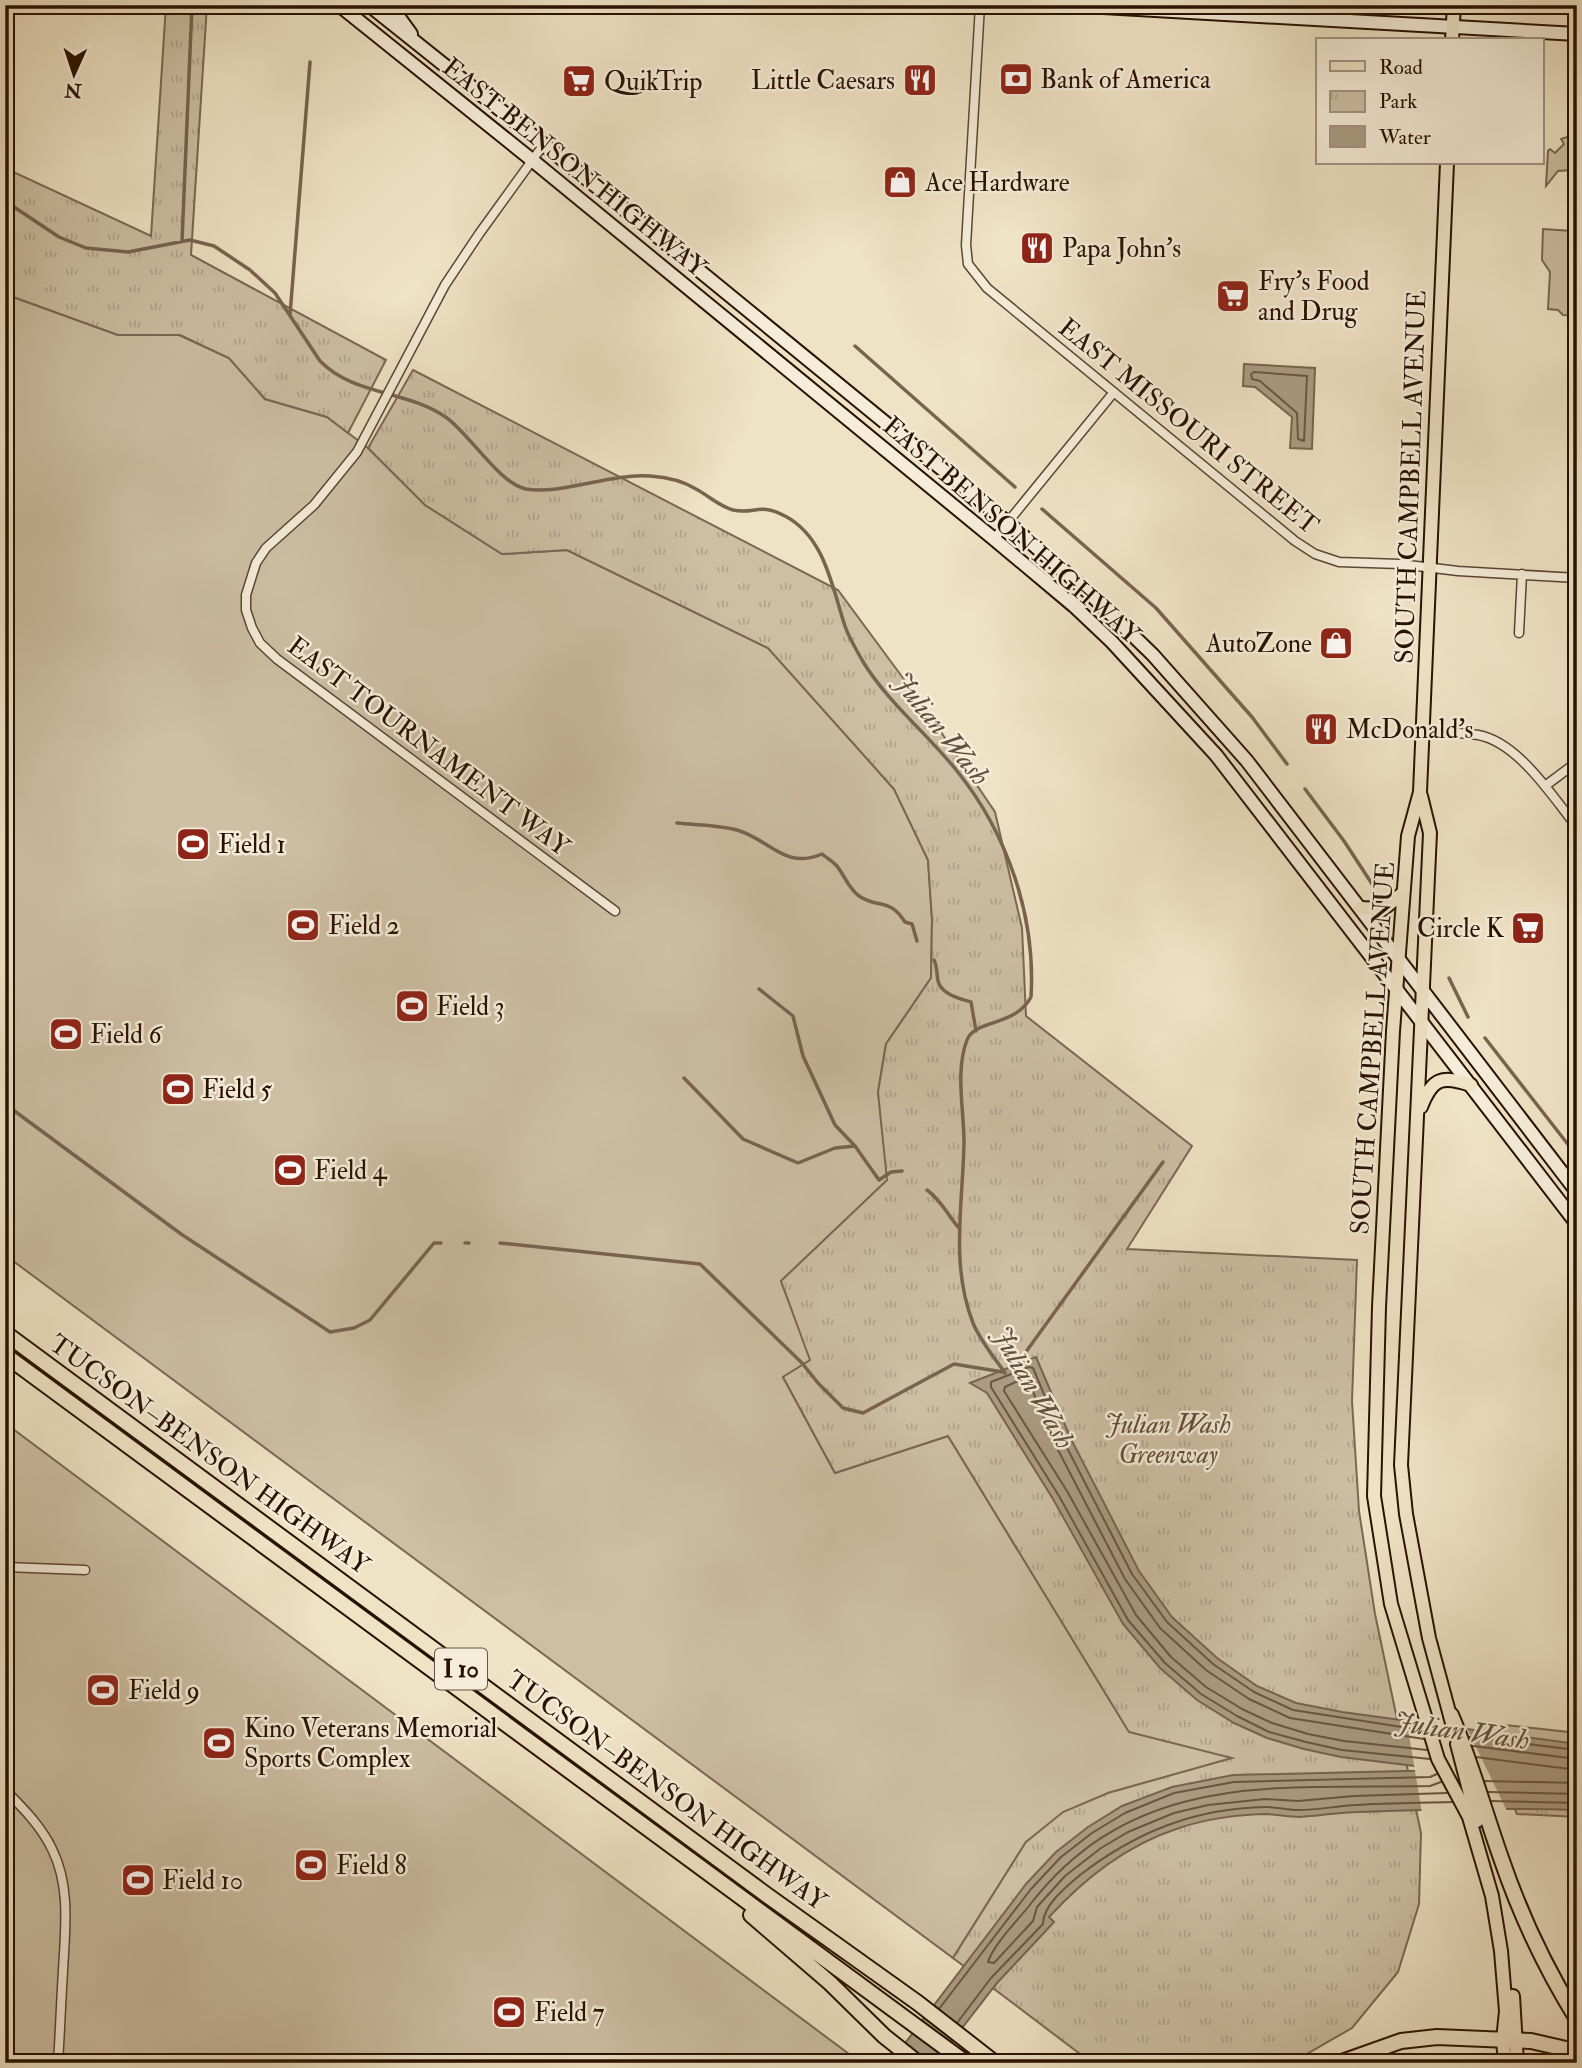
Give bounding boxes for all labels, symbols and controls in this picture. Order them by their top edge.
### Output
north arrow [38,38,108,108]
legend [1316,38,1544,164]
street label: EAST BENSON HIGHWAY [436,51,714,285]
text: Road [1379,54,1424,81]
bank icon: Bank of America [997,60,1035,98]
restaurant icon: Little Caesars [901,61,939,99]
supermarket icon: QuikTrip [560,62,598,100]
place label: Bank of America [1040,64,1211,96]
place label: Little Caesars [751,65,895,97]
place label: QuikTrip [604,66,702,99]
text: N [63,77,83,102]
text: Park [1379,88,1417,115]
text: Water [1378,124,1431,151]
shop icon: Ace Hardware [881,163,919,201]
place label: Ace Hardware [924,167,1070,199]
restaurant icon: Papa John's [1018,229,1056,267]
place label: Papa John's [1062,233,1181,266]
place label: Fry's Food and Drug [1258,266,1370,328]
supermarket icon: Fry's Food and Drug [1214,277,1252,315]
street label: SOUTH CAMPBELL AVENUE [1388,290,1434,664]
street label: EAST MISSOURI STREET [1052,312,1325,542]
street label: EAST BENSON HIGHWAY [876,410,1147,652]
shop icon: AutoZone [1317,624,1355,662]
place label: AutoZone [1205,628,1312,660]
street label: EAST TOURNAMENT WAY [281,630,577,864]
water label: Julian Wash [884,665,997,793]
restaurant icon: McDonald's [1302,710,1340,748]
place label: McDonald's [1346,714,1473,746]
sports icon: Field 1 [174,825,212,863]
place label: Field 1 [218,829,286,861]
street label: SOUTH CAMPBELL AVENUE [1344,861,1402,1236]
sports icon: Field 2 [284,906,322,944]
supermarket icon: Circle K [1509,909,1547,947]
place label: Field 2 [328,910,400,942]
place label: Circle K [1417,913,1505,945]
sports icon: Field 3 [393,987,431,1025]
place label: Field 3 [436,991,505,1023]
sports icon: Field 6 [47,1015,85,1053]
place label: Field 6 [90,1019,164,1051]
sports icon: Field 5 [159,1070,197,1108]
place label: Field 5 [202,1074,273,1106]
sports icon: Field 4 [271,1151,309,1189]
place label: Field 4 [314,1155,388,1187]
water label: Julian Wash [984,1320,1082,1455]
street label: TUCSON–BENSON HIGHWAY [43,1328,377,1582]
park label: Julian Wash Greenway [1105,1409,1231,1471]
road number: I 10 [435,1648,487,1689]
street label: TUCSON–BENSON HIGHWAY [500,1664,834,1918]
sports icon: Field 9 [84,1671,122,1709]
place label: Field 9 [128,1675,200,1707]
water label: Julian Wash [1392,1705,1532,1758]
place label: Kino Veterans Memorial Sports Complex [244,1713,497,1776]
sports icon: Kino Veterans Memorial Sports Complex [200,1724,238,1762]
sports icon: Field 8 [292,1846,330,1884]
place label: Field 8 [336,1850,407,1882]
sports icon: Field 10 [119,1861,157,1899]
place label: Field 10 [162,1865,243,1897]
sports icon: Field 7 [490,1993,528,2031]
place label: Field 7 [534,1997,605,2029]

